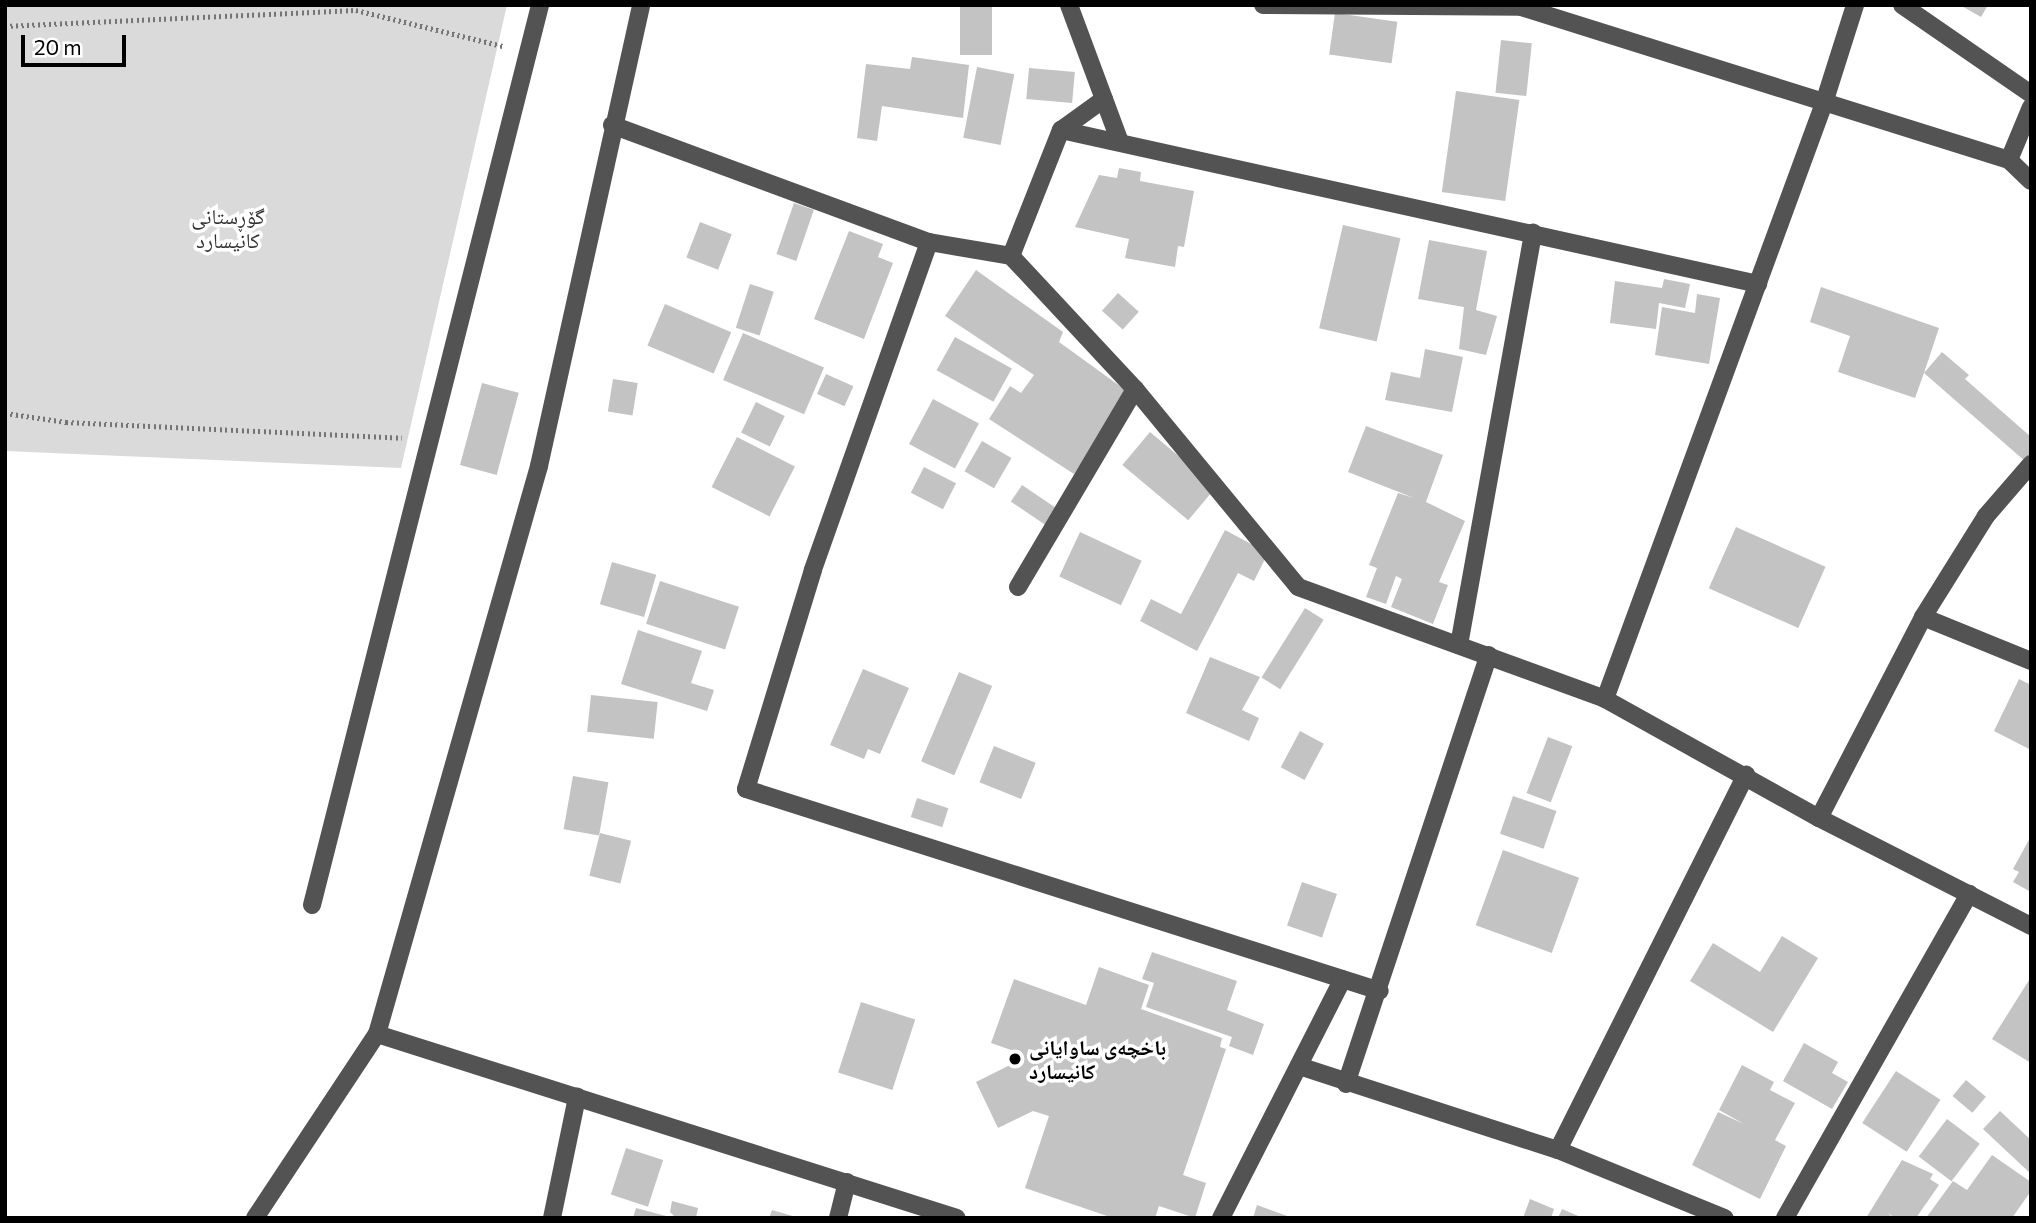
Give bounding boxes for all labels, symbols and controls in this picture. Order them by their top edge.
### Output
scale bar [24,21,130,65]
text: 20 m [34,34,82,59]
park label: گۆڕستانی کانیسارد [191,203,265,253]
place label: باخچەی ساوایانی کانیسارد [1029,1034,1166,1084]
marker: باخچەی ساوایانی کانیسارد [1007,1051,1023,1067]

